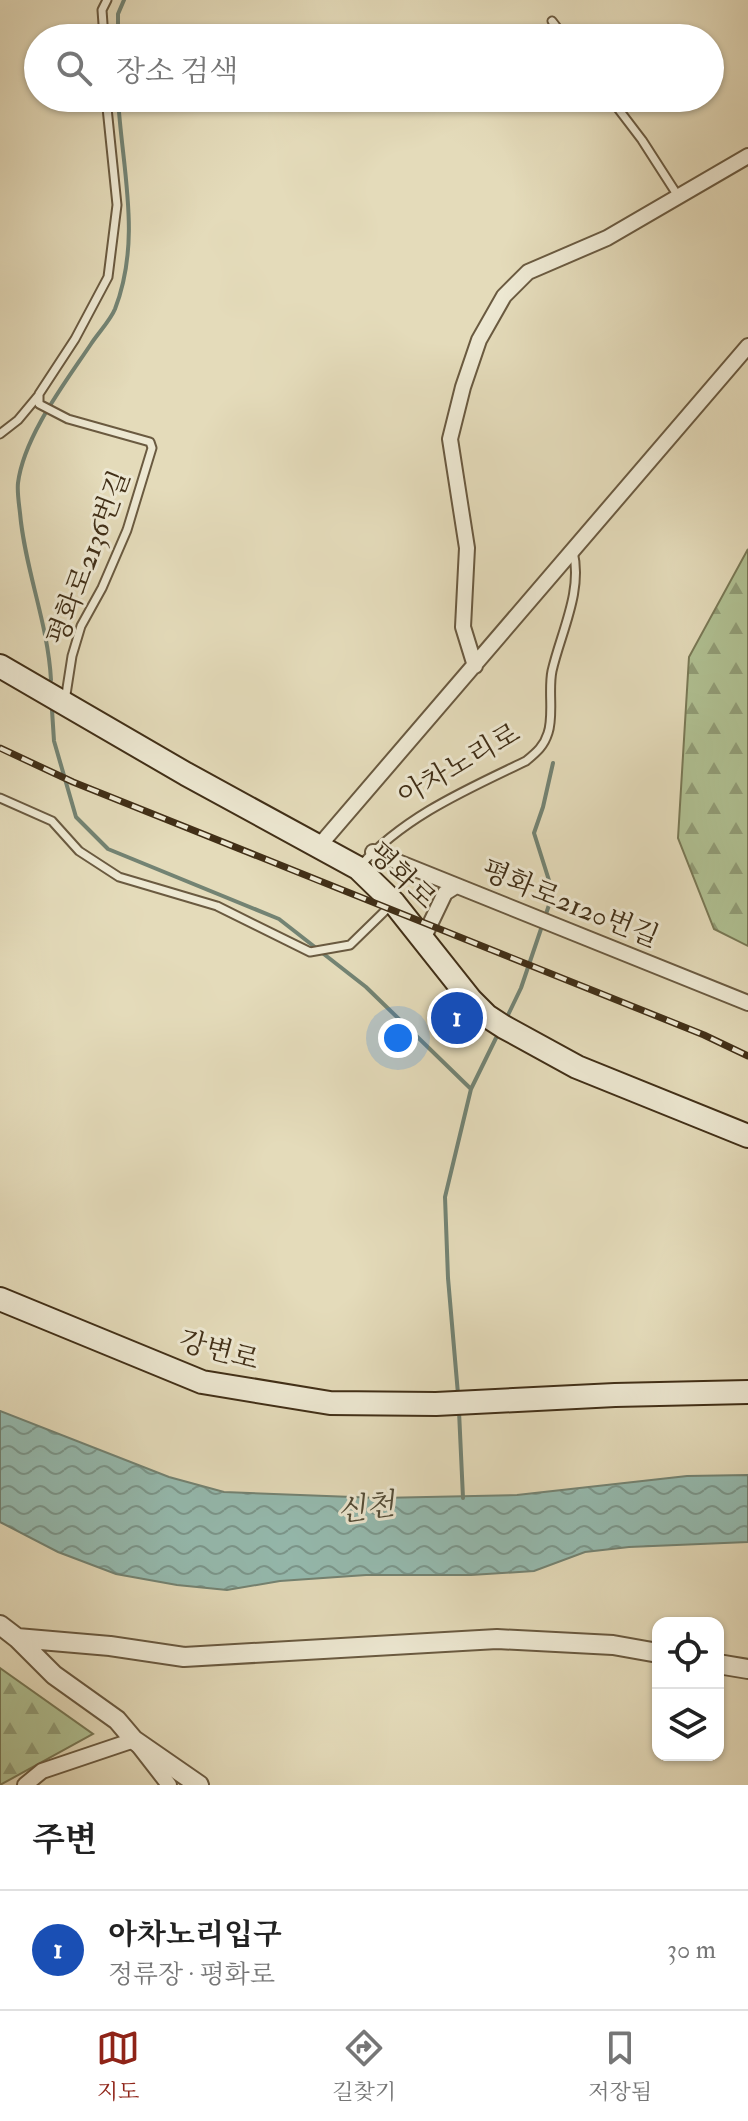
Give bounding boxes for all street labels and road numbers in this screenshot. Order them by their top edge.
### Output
street label: 평화로2136번길 [40,466,138,650]
street label: 아차노리로 [392,716,526,814]
street label: 평화로 [361,835,443,917]
street label: 평화로2120번길 [476,853,664,955]
street label: 강변로 [175,1324,263,1378]

